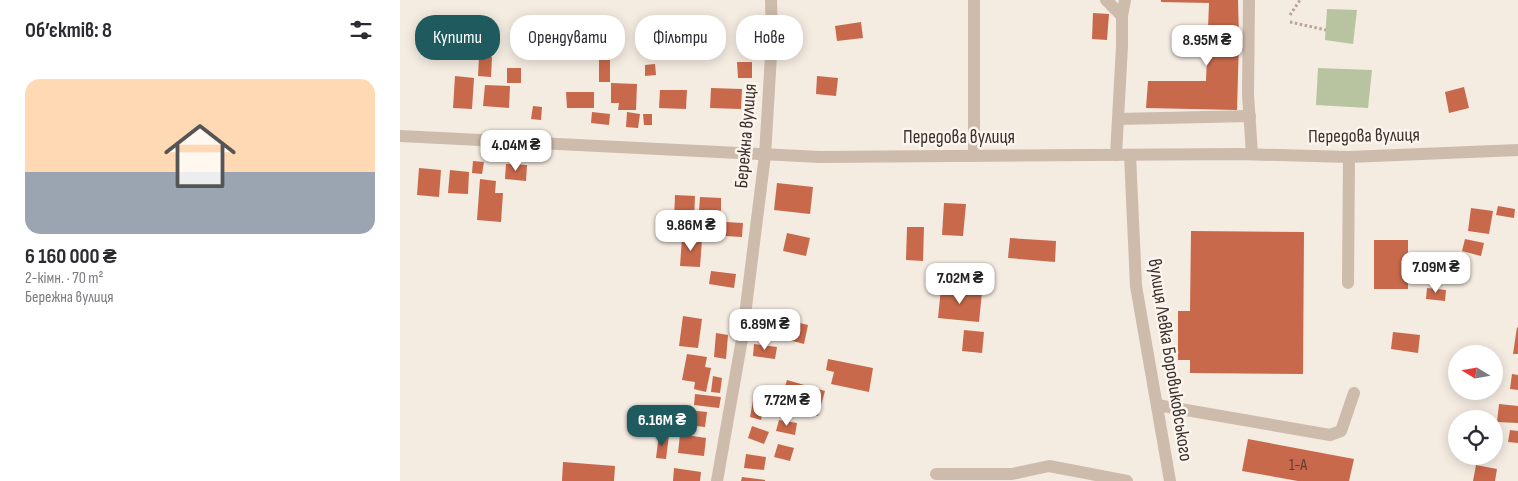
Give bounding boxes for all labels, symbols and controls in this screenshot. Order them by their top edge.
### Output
chip: Купити [415,15,500,60]
chip: Орендувати [510,15,625,60]
chip: Фільтри [635,15,726,60]
chip: Нове [736,15,803,60]
icon: filters [347,16,375,44]
text: Об’єктів: 8 [25,18,112,43]
pin: 8.95M ₴ [1161,24,1253,67]
text: 8.95M ₴ [1183,31,1231,50]
street label: Бережна вулиця [730,83,762,189]
icon: home [155,111,245,201]
street label: Передова вулиця [1308,124,1420,148]
street label: Передова вулиця [903,126,1015,149]
pin: 4.04M ₴ [470,130,562,172]
text: 4.04M ₴ [491,136,541,155]
pin: 9.86M ₴ [645,210,737,252]
text: 9.86M ₴ [666,216,716,235]
text: 6 160 000 ₴ [25,244,117,269]
pin: 7.09M ₴ [1390,252,1482,294]
street label: вулиця Левка Боровиковського [1143,257,1197,463]
text: 7.09M ₴ [1412,258,1460,277]
pin: 7.02M ₴ [914,262,1006,305]
text: 2-кімн. · 70 m² [25,269,104,288]
text: 7.02M ₴ [937,269,983,288]
text: Бережна вулиця [25,288,114,307]
pin: 6.89M ₴ [719,308,811,351]
text: 6.89M ₴ [740,315,790,334]
north arrow [1448,345,1502,400]
map controls [1448,345,1503,465]
pin: 7.72M ₴ [741,384,833,427]
text: 7.72M ₴ [764,391,810,410]
pin: 6.16M ₴ [616,404,708,447]
button: locate [1448,410,1503,465]
text: 6.16M ₴ [638,411,686,430]
house number: 1-А [1289,456,1307,475]

